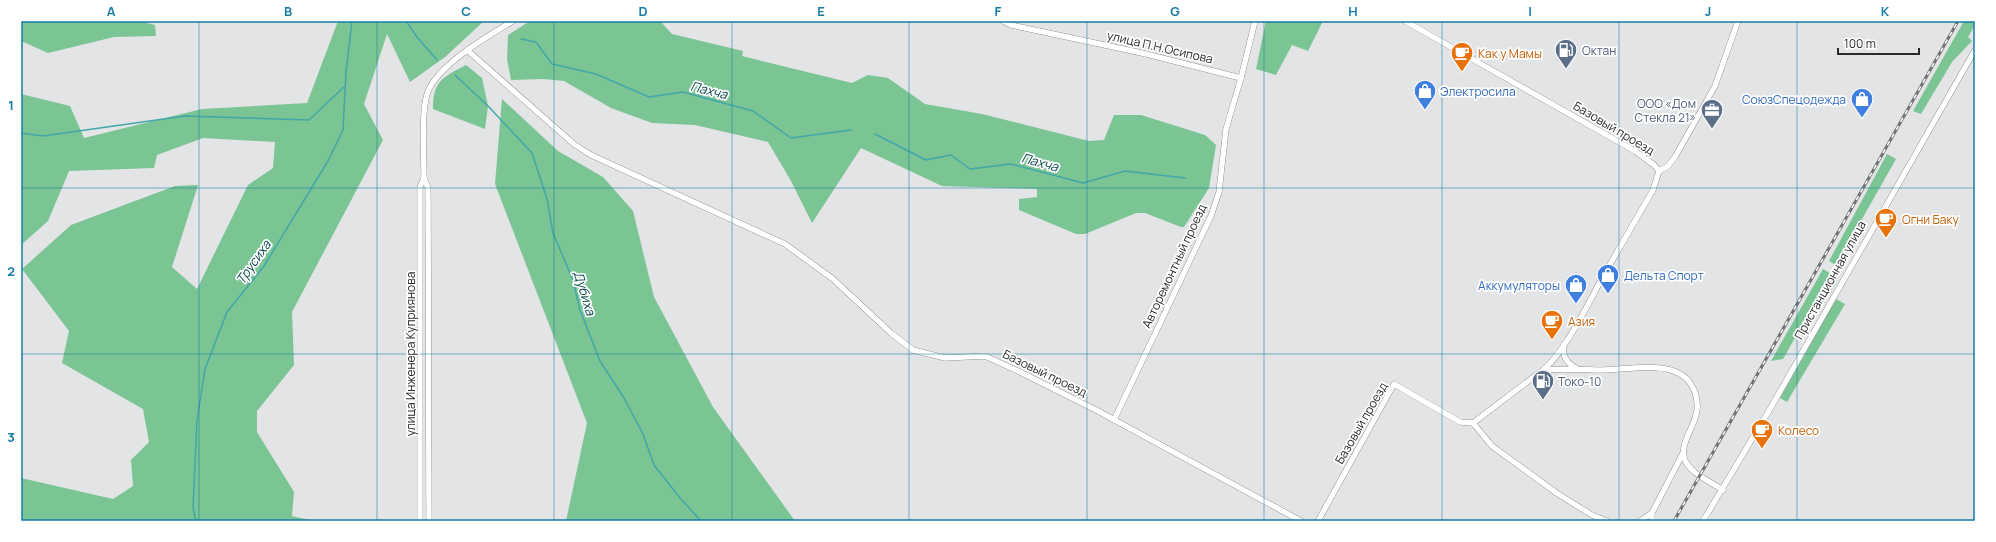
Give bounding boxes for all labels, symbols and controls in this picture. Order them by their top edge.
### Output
text: A [107,2,116,20]
text: B [284,2,292,20]
text: C [461,2,471,20]
text: D [638,2,648,20]
text: E [817,2,825,20]
text: F [995,2,1002,20]
text: G [1170,2,1180,20]
text: H [1348,2,1358,20]
text: I [1528,2,1532,20]
text: J [1705,2,1711,20]
text: K [1881,2,1890,20]
street label: улица П.Н.Осипова [1105,27,1215,67]
scale bar [1838,30,1919,56]
text: 100 m [1844,35,1876,52]
fuel station icon: Октан [1553,37,1579,70]
cafe icon: Как у Мамы [1449,40,1475,73]
place label: Октан [1582,42,1616,59]
place label: Как у Мамы [1478,45,1542,62]
water label: Пахча [689,77,730,103]
shop icon: Электросила [1412,78,1438,111]
place label: Электросила [1440,83,1516,100]
shop icon: СоюзСпецодежда [1849,86,1875,119]
place label: СоюзСпецодежда [1742,91,1846,108]
place label: ООО «Дом Стекла 21» [1635,95,1696,126]
text: 1 [8,96,14,114]
street label: Базовый проезд [1570,97,1658,159]
office icon: ООО «Дом Стекла 21» [1699,97,1725,130]
water label: Пахча [1020,148,1061,176]
street label: Авторемонтный проезд [1138,201,1210,331]
cafe icon: Огни Баку [1873,206,1899,239]
place label: Огни Баку [1902,211,1959,228]
street label: Пристанционная улица [1790,218,1870,342]
water label: Трусиха [231,236,275,287]
text: 2 [7,262,15,280]
shop icon: Дельта Спорт [1595,262,1621,295]
place label: Дельта Спорт [1624,267,1704,284]
water label: Дубиха [570,269,600,318]
street label: улица Инженера Куприянова [402,272,419,436]
shop icon: Аккумуляторы [1563,272,1589,305]
place label: Аккумуляторы [1478,277,1560,294]
cafe icon: Азия [1539,308,1565,341]
place label: Азия [1568,313,1595,330]
street label: Базовый проезд [1000,345,1090,401]
fuel station icon: Токо-10 [1530,368,1556,401]
place label: Токо-10 [1558,373,1601,390]
street label: Базовый проезд [1331,379,1391,467]
cafe icon: Колесо [1749,417,1775,450]
place label: Колесо [1778,422,1819,439]
text: 3 [7,428,15,446]

